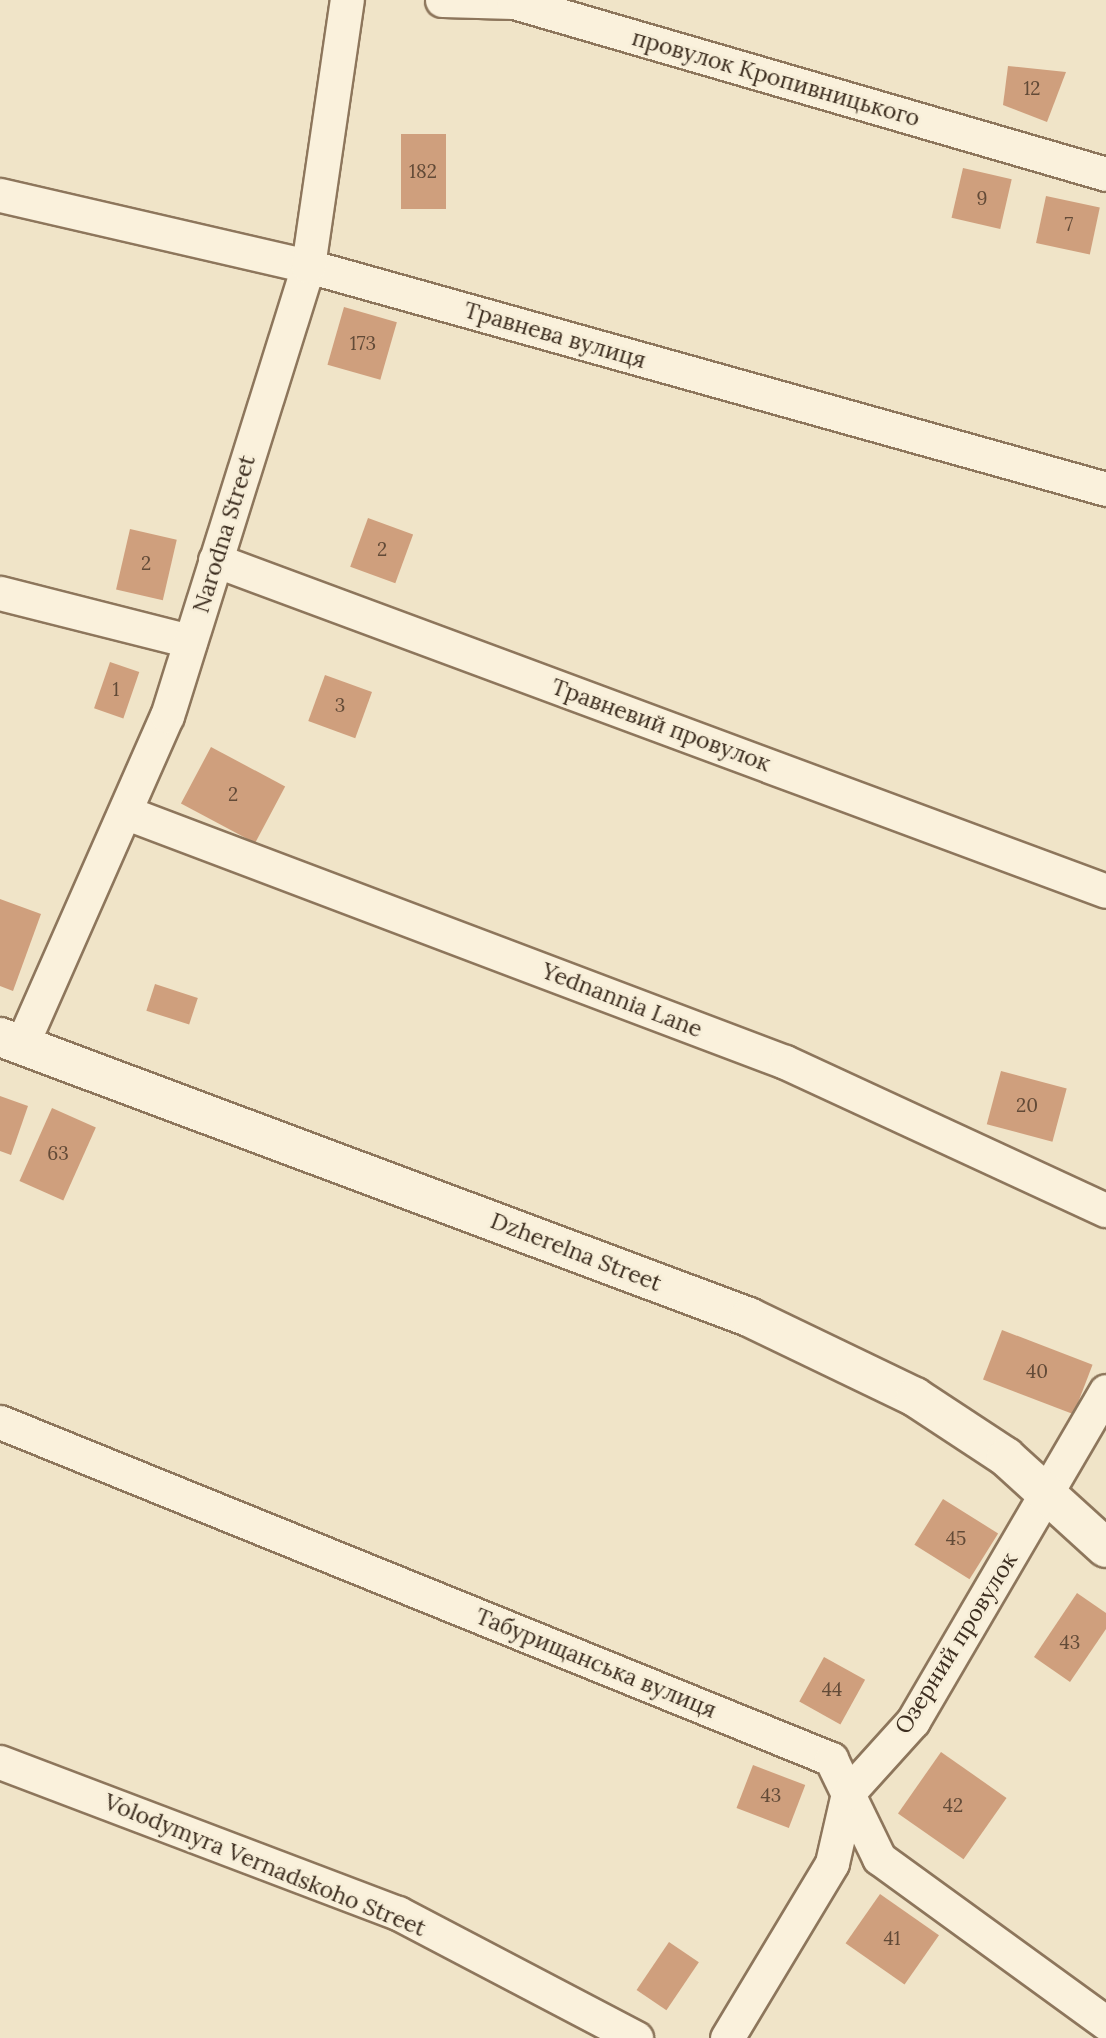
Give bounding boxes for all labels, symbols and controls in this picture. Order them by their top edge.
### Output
street label: провулок Кропивницького [629,24,923,132]
house number: 12 [1023,78,1041,100]
house number: 182 [409,161,437,183]
house number: 9 [977,188,987,210]
house number: 7 [1065,214,1073,236]
street label: Травнева вулиця [461,296,649,374]
house number: 173 [350,333,376,355]
street label: Narodna Street [187,452,261,616]
house number: 2 [377,539,387,561]
house number: 2 [141,553,151,575]
street label: Травневий провулок [548,673,774,777]
house number: 1 [113,679,119,701]
house number: 3 [335,695,345,717]
house number: 2 [228,784,238,806]
street label: Yednannia Lane [538,957,706,1043]
house number: 20 [1016,1095,1038,1117]
house number: 63 [47,1143,69,1165]
street label: Dzherelna Street [487,1207,665,1297]
house number: 40 [1026,1361,1048,1383]
house number: 45 [946,1528,966,1550]
street label: Озерний провулок [889,1547,1023,1739]
street label: Табурищанська вулиця [472,1602,720,1724]
house number: 43 [1060,1632,1080,1654]
house number: 44 [822,1679,842,1701]
house number: 43 [761,1785,781,1807]
street label: Volodymyra Vernadskoho Street [100,1788,430,1942]
house number: 42 [943,1795,963,1817]
house number: 41 [883,1928,901,1950]

